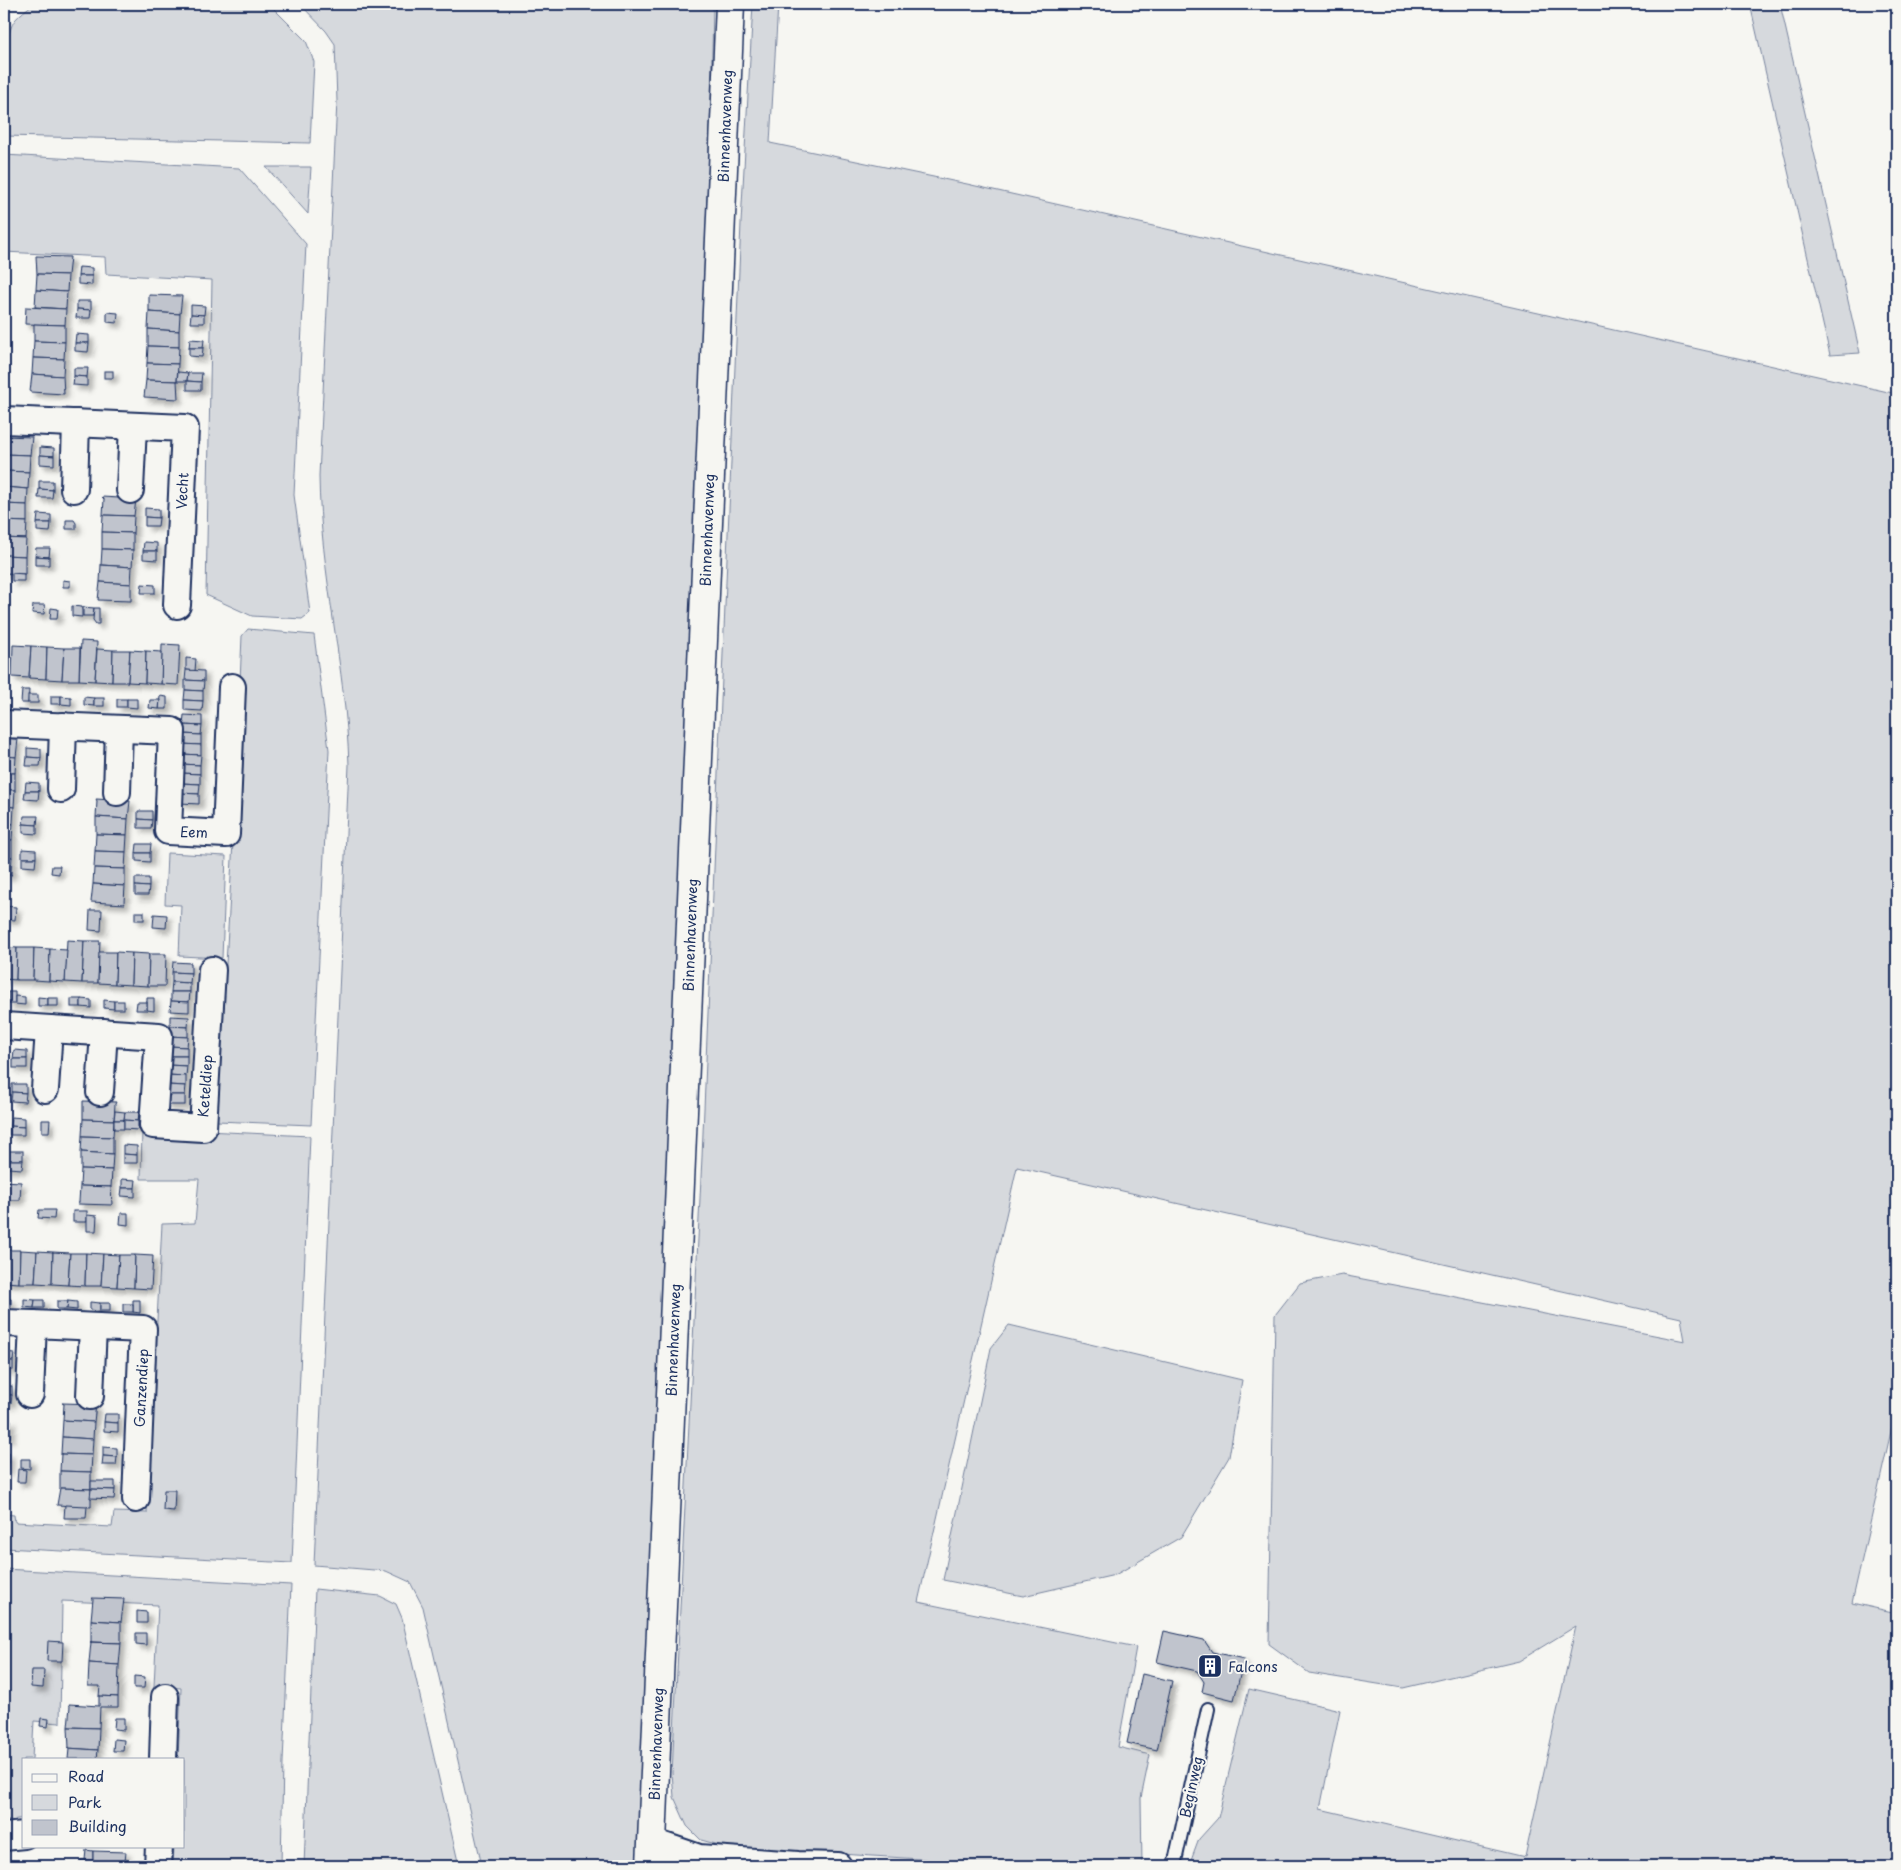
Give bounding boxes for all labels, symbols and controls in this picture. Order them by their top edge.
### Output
street label: Binnenhavenweg [713,69,737,183]
street label: Vecht [171,472,193,510]
street label: Binnenhavenweg [695,473,719,587]
street label: Eem [180,821,208,843]
street label: Binnenhavenweg [678,878,702,992]
street label: Keteldiep [192,1054,218,1118]
street label: Binnenhavenweg [661,1283,685,1397]
street label: Ganzendiep [128,1348,154,1428]
building icon: Falcons [1197,1653,1223,1679]
place label: Falcons [1228,1656,1278,1677]
street label: Binnenhavenweg [644,1687,668,1801]
street label: Beginweg [1174,1754,1208,1820]
legend [22,1758,185,1848]
text: Road [68,1764,104,1787]
text: Park [68,1790,102,1813]
text: Building [68,1814,127,1837]

